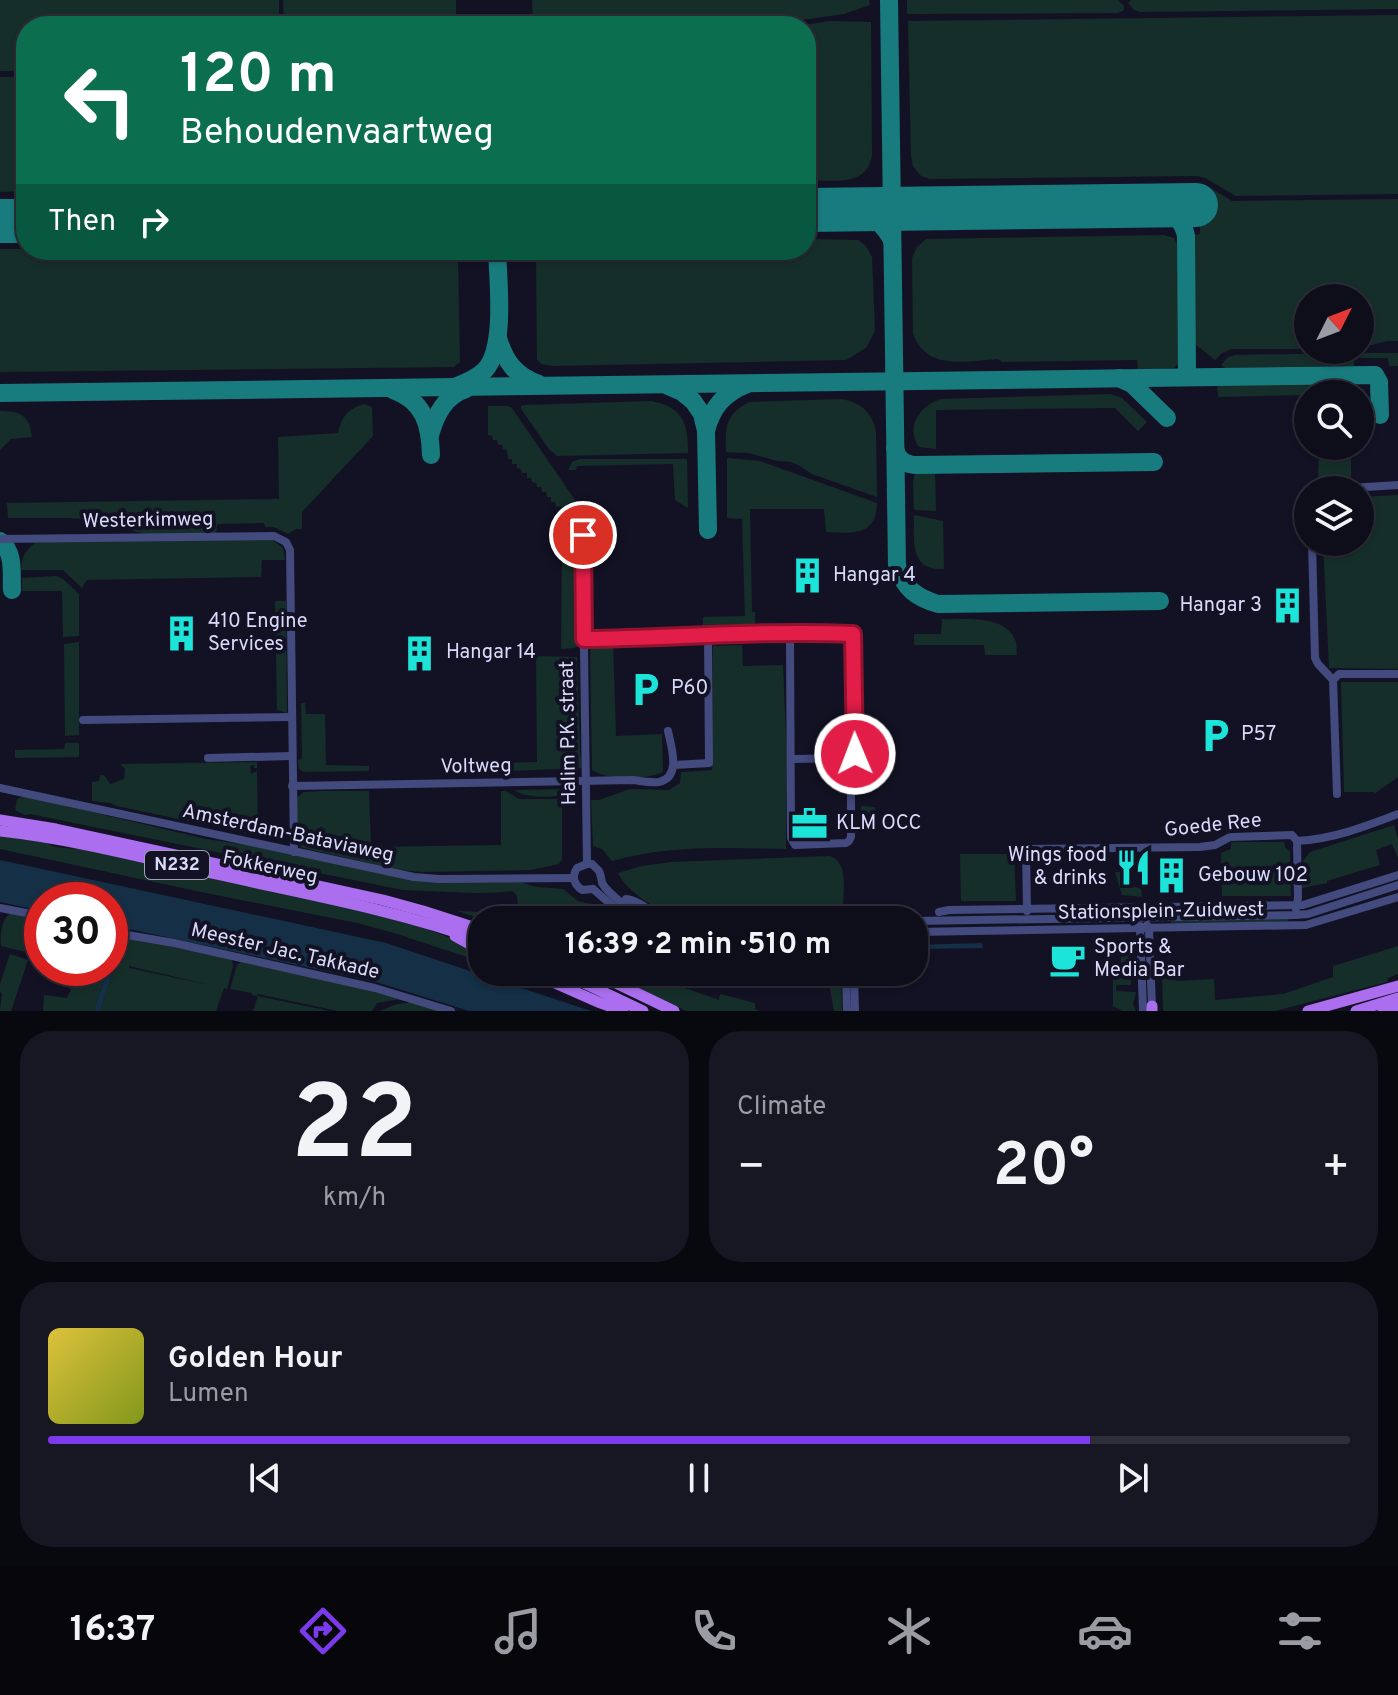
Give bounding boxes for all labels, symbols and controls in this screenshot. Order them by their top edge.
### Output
text: 120 m [180,42,337,112]
icon: left [48,48,152,152]
text: Behoudenvaartweg [180,111,494,157]
icon: right [132,200,176,244]
text: Then [48,204,116,241]
north arrow [1294,284,1374,364]
map controls [1294,284,1374,556]
button: search [1294,380,1374,460]
button: layers [1294,476,1374,556]
pin [549,501,617,569]
street label: Westerkimweg [82,507,214,535]
icon: arrive [561,513,605,557]
building icon: Hangar 4 [788,557,826,595]
place label: Hangar 4 [833,563,916,589]
building icon: Hangar 3 [1269,587,1307,625]
place label: Hangar 3 [1180,593,1262,619]
place label: 410 Engine Services [208,609,308,658]
building icon: 410 Engine Services [163,614,201,652]
building icon: Hangar 14 [401,634,439,672]
place label: Hangar 14 [446,640,536,666]
street label: Halim P.K. straat [555,661,583,805]
parking icon: P60 [626,670,664,708]
place label: P60 [671,676,708,702]
position arrow [813,712,897,796]
parking icon: P57 [1196,716,1234,754]
place label: P57 [1241,722,1276,748]
street label: Voltweg [440,753,512,781]
street label: Amsterdam-Bataviaweg [180,799,396,869]
office icon: KLM OCC [791,805,829,843]
street label: Goede Ree [1163,808,1263,844]
place label: KLM OCC [836,811,921,837]
place label: Wings food & drinks [1008,843,1107,892]
street label: Fokkerweg [220,845,320,891]
restaurant icon: Wings food & drinks [1114,848,1152,886]
road number: N232 [145,851,209,879]
building icon: Gebouw 102 [1153,857,1191,895]
place label: Gebouw 102 [1198,863,1308,889]
speed limit sign: 30 [24,882,128,986]
street label: Stationsplein-Zuidwest [1057,897,1265,927]
street label: Meester Jac. Takkade [188,918,382,986]
text: 16:39 · 2 min · 510 m [565,927,831,964]
place label: Sports & Media Bar [1094,935,1185,984]
cafe icon: Sports & Media Bar [1049,940,1087,978]
text: 22 [291,1064,418,1196]
text: Climate [737,1091,826,1124]
text: 20° [993,1131,1094,1207]
text: − [737,1141,765,1197]
text: + [1322,1141,1350,1197]
text: km/h [323,1182,386,1215]
text: Golden Hour [168,1341,342,1378]
text: Lumen [168,1378,249,1411]
icon: previous [243,1456,287,1500]
icon: pause [677,1456,721,1500]
icon: next [1111,1456,1155,1500]
icon: directions [295,1603,351,1659]
icon: music [490,1603,546,1659]
icon: phone [686,1603,742,1659]
icon: climate [881,1603,937,1659]
icon: car [1077,1603,1133,1659]
icon: filters [1272,1603,1328,1659]
text: 16:37 [70,1608,155,1654]

